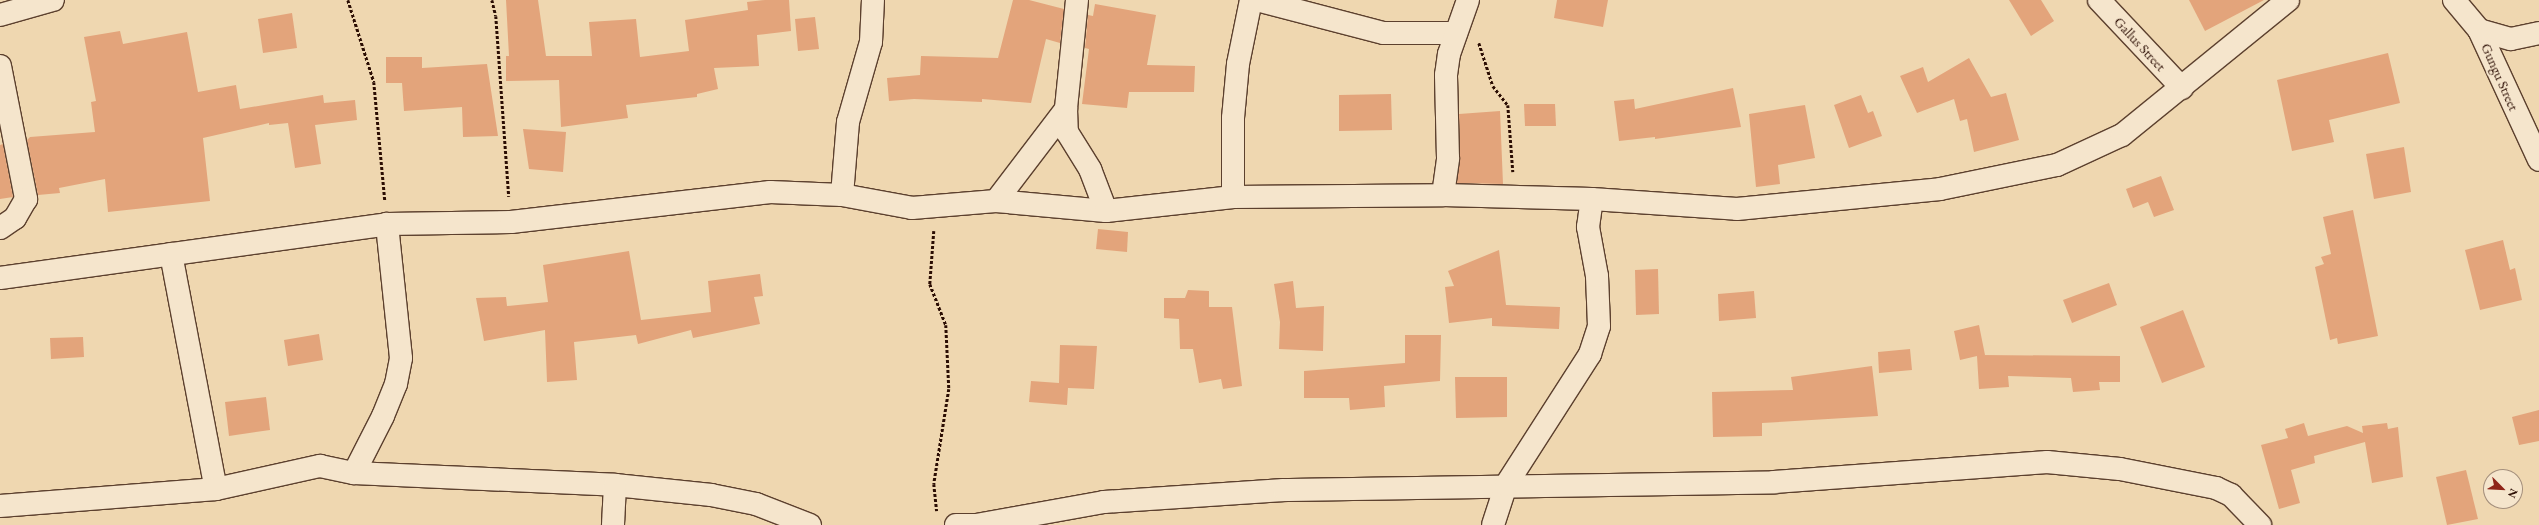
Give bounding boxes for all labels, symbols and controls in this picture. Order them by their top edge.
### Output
street label: Gallus Street [2111,13,2169,75]
street label: Gungu Street [2478,41,2522,113]
north arrow [2483,469,2523,509]
text: N [2505,487,2521,500]

